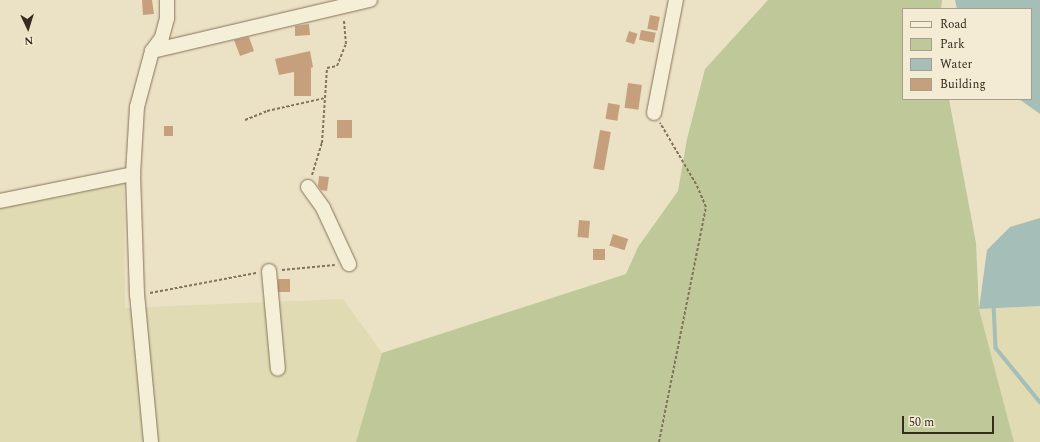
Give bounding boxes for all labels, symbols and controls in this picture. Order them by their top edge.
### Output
north arrow [8,8,48,48]
legend [902,8,1032,100]
text: Road [940,15,967,34]
text: N [24,32,34,49]
text: Park [940,35,965,54]
text: Water [940,55,972,74]
text: Building [940,75,986,94]
scale bar [904,408,996,434]
text: 50 m [909,413,934,432]

